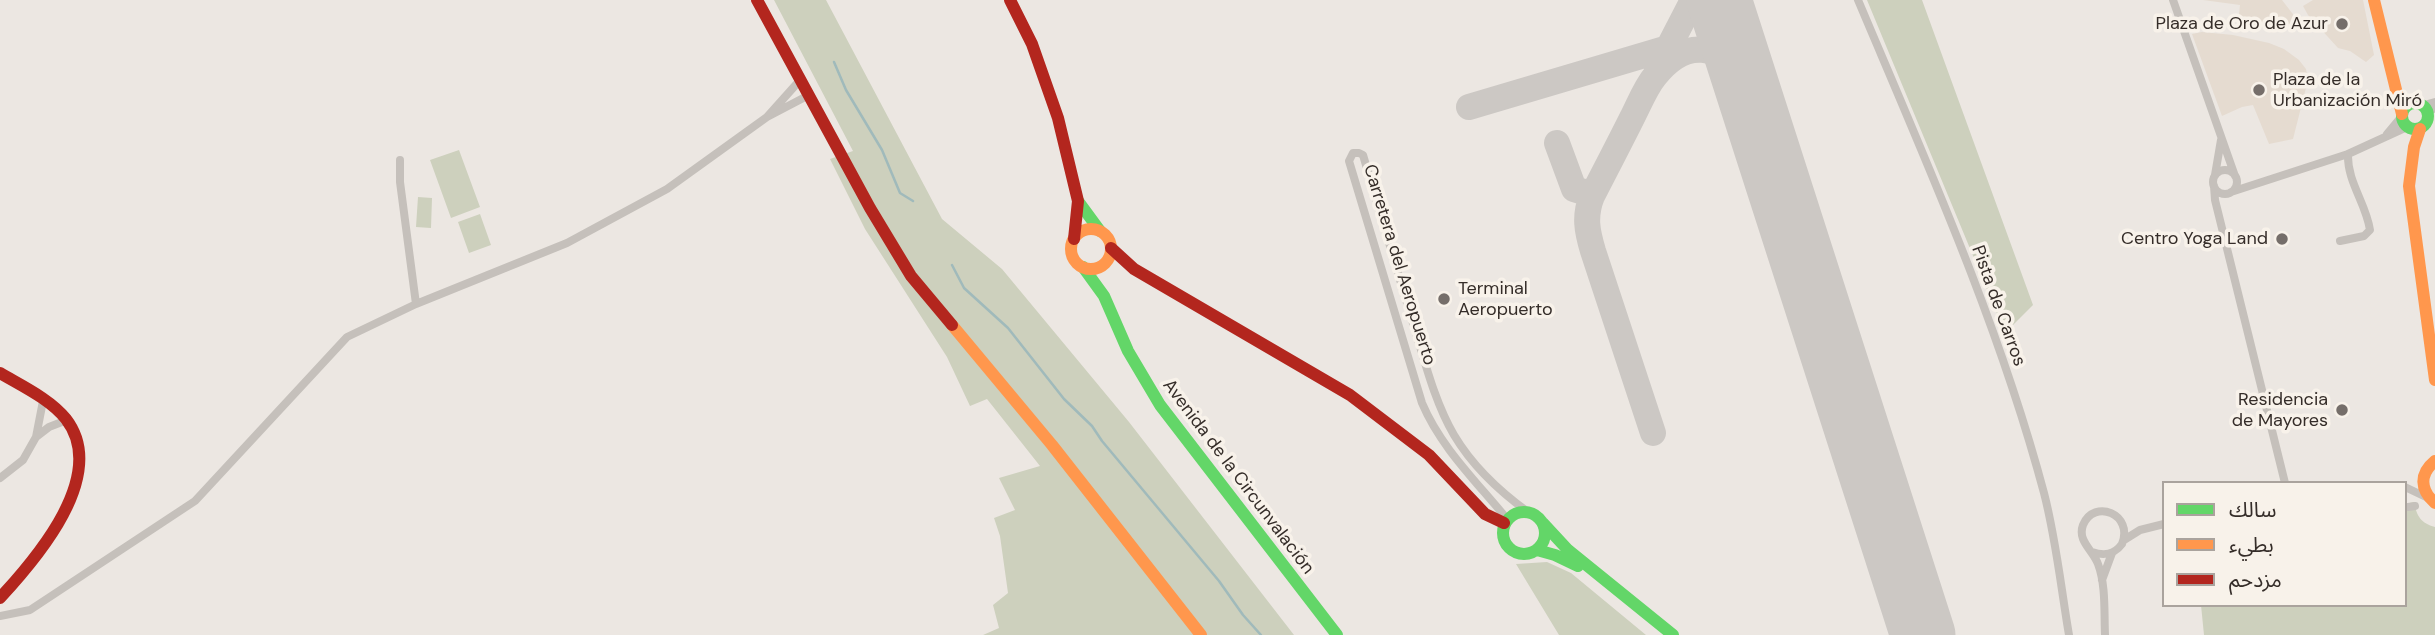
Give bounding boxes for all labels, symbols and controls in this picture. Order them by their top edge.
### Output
place label: Plaza de Oro de Azur [2155,13,2328,35]
marker: Plaza de Oro de Azur [2334,16,2350,32]
place label: Plaza de la Urbanización Miró [2273,69,2422,112]
marker: Plaza de la Urbanización Miró [2251,82,2267,98]
street label: Carretera del Aeropuerto [1358,162,1440,368]
place label: Centro Yoga Land [2121,228,2268,250]
marker: Centro Yoga Land [2274,231,2290,247]
street label: Pista de Carros [1966,243,2030,369]
place label: Terminal Aeropuerto [1458,278,1553,320]
marker: Terminal Aeropuerto [1436,291,1452,307]
street label: Avenida de la Circunvalación [1158,375,1318,579]
place label: Residencia de Mayores [2232,389,2328,432]
marker: Residencia de Mayores [2334,402,2350,418]
legend [2162,481,2407,607]
text: سالك [2229,496,2276,524]
text: بطيء [2229,531,2274,559]
text: مزدحم [2229,566,2282,594]

